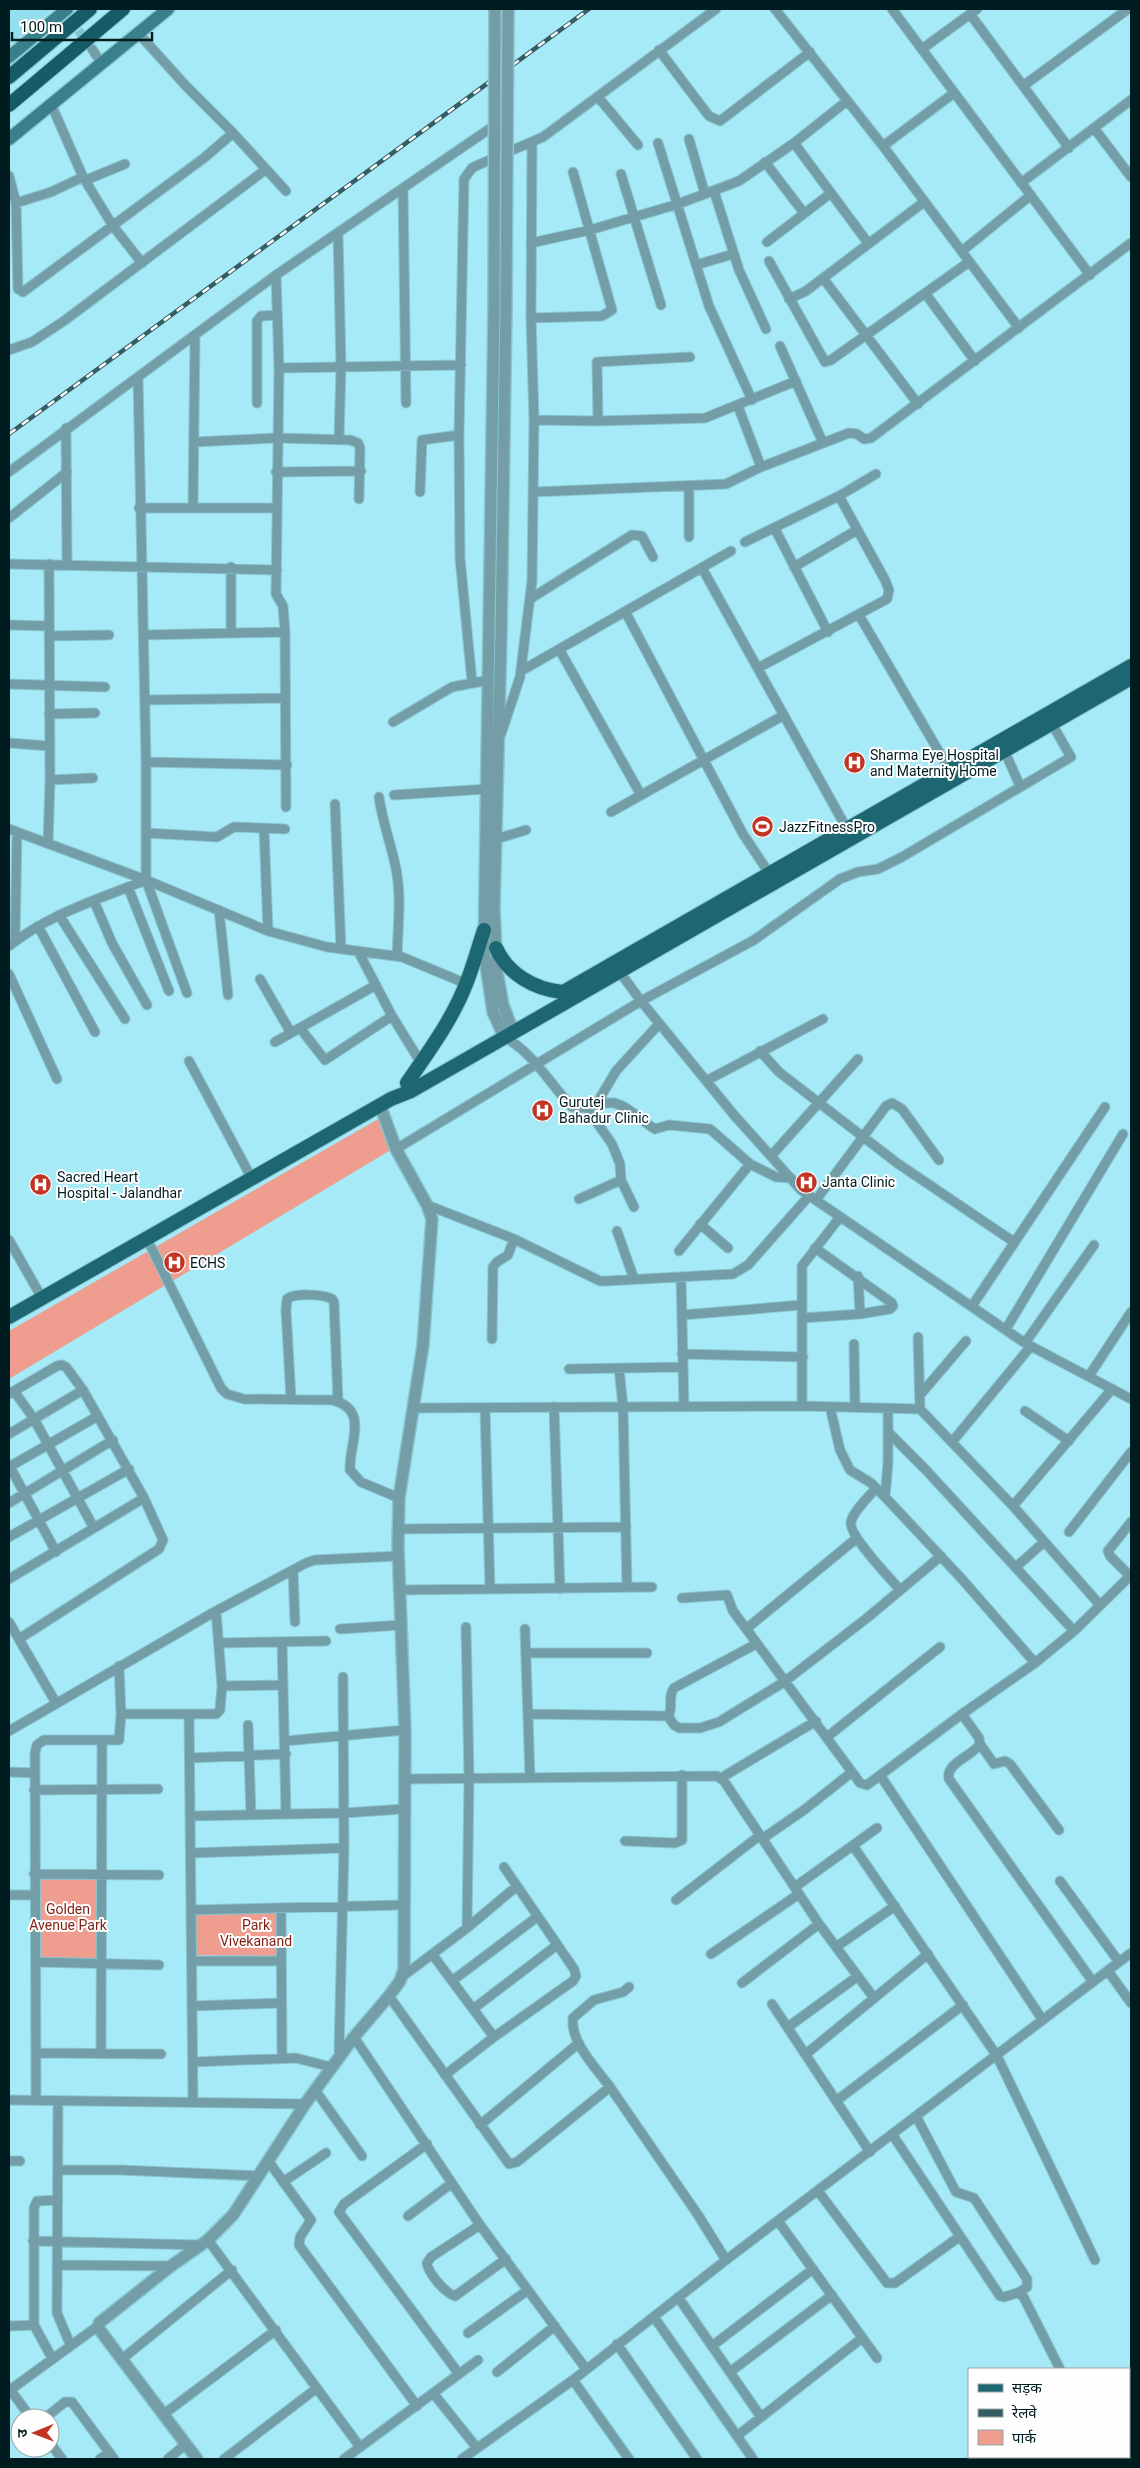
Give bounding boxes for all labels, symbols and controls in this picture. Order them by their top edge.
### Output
scale bar [12,10,152,42]
text: 100 m [20,18,62,36]
place label: Sharma Eye Hospital and Maternity Home [870,747,999,779]
hospital icon: Sharma Eye Hospital and Maternity Home [842,751,866,775]
sports icon: JazzFitnessPro [751,815,775,839]
place label: JazzFitnessPro [779,819,875,835]
place label: Gurutej Bahadur Clinic [559,1094,649,1126]
hospital icon: Gurutej Bahadur Clinic [531,1098,555,1122]
place label: Sacred Heart Hospital - Jalandhar [57,1169,182,1201]
hospital icon: Janta Clinic [794,1170,818,1194]
hospital icon: Sacred Heart Hospital - Jalandhar [29,1173,53,1197]
place label: Janta Clinic [822,1174,895,1190]
hospital icon: ECHS [162,1251,186,1275]
place label: ECHS [190,1255,225,1271]
park label: Golden Avenue Park [29,1901,108,1933]
park label: Park Vivekanand [220,1917,292,1949]
legend [968,2368,1130,2458]
text: सड़क [1012,2379,1042,2397]
text: रेलवे [1011,2404,1037,2422]
north arrow [10,2408,60,2458]
text: उ [14,2428,30,2437]
text: पार्क [1012,2429,1036,2447]

